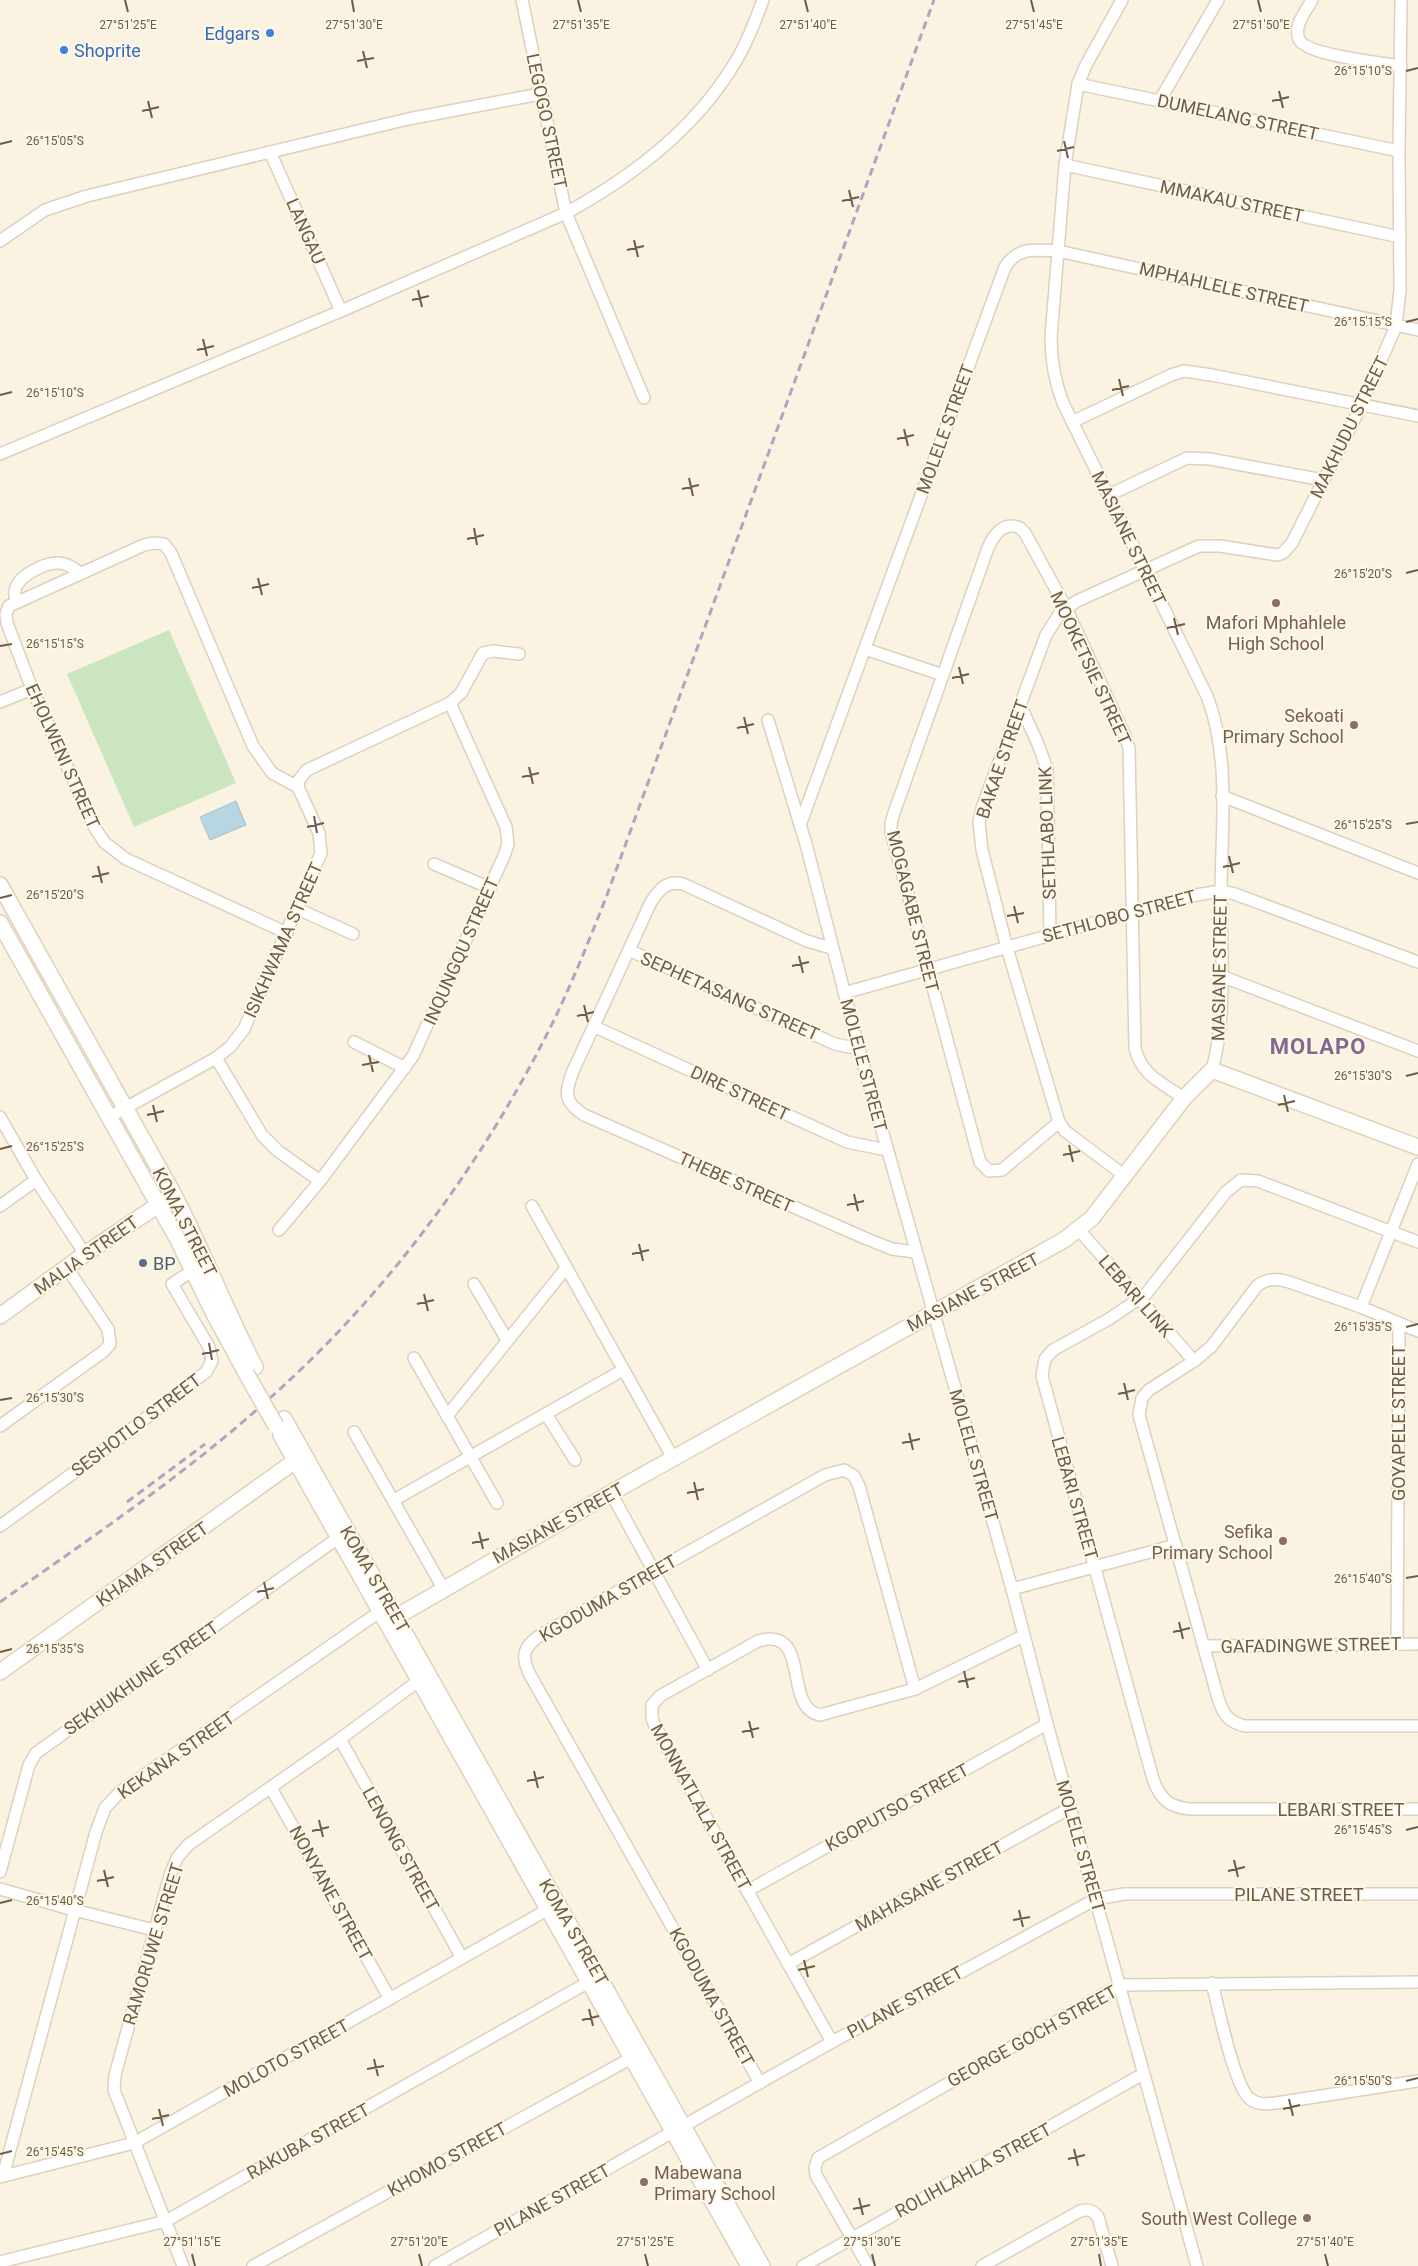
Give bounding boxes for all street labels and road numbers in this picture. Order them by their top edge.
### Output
street label: LEGOGO STREET [522,52,572,191]
street label: DUMELANG STREET [1155,90,1321,144]
street label: MMAKAU STREET [1158,176,1306,227]
street label: LANGAU [282,195,330,267]
street label: MPHAHLELE STREET [1137,257,1311,317]
street label: MAKHUDU STREET [1306,352,1393,501]
street label: MOLELE STREET [912,361,978,497]
street label: MASIANE STREET [1087,468,1171,609]
street label: MOOKETSIE STREET [1046,588,1136,748]
street label: EHOLWENI STREET [22,680,104,832]
street label: BAKAE STREET [972,696,1032,821]
street label: SETHLABO LINK [1034,765,1060,900]
street label: MOGAGABE STREET [883,828,943,994]
street label: ISIKHWAMA STREET [239,859,327,1021]
street label: INQUNGQU STREET [419,874,503,1028]
street label: SETHLOBO STREET [1040,885,1198,947]
street label: MASIANE STREET [1207,894,1231,1041]
street label: SEPHETASANG STREET [637,947,823,1045]
street label: MOLELE STREET [836,996,892,1134]
street label: DIRE STREET [687,1061,793,1125]
street label: THEBE STREET [675,1147,797,1217]
street label: KOMA STREET [149,1164,222,1280]
street label: MALIA STREET [30,1211,142,1299]
street label: MASIANE STREET [903,1248,1043,1336]
street label: LEBARI LINK [1095,1251,1178,1342]
street label: GOYAPELE STREET [1388,1345,1409,1501]
street label: SESHOTLO STREET [67,1369,205,1481]
street label: MOLELE STREET [945,1387,1003,1524]
street label: LEBARI STREET [1047,1434,1103,1562]
street label: MASIANE STREET [489,1478,627,1568]
street label: KHAMA STREET [92,1517,212,1610]
street label: KOMA STREET [336,1522,414,1636]
street label: KGODUMA STREET [536,1550,681,1646]
street label: SEKHUKHUNE STREET [60,1616,223,1739]
street label: GAFADINGWE STREET [1221,1633,1402,1657]
street label: KEKANA STREET [114,1707,239,1803]
street label: MONNATLALA STREET [647,1720,756,1894]
street label: KGOPUTSO STREET [822,1759,973,1855]
street label: MOLELE STREET [1052,1778,1110,1915]
street label: LENONG STREET [358,1783,444,1915]
street label: LEBARI STREET [1277,1799,1405,1820]
street label: NONYANE STREET [285,1822,377,1964]
street label: MAHASANE STREET [851,1836,1007,1935]
street label: RAMORUWE STREET [118,1860,188,2028]
street label: KOMA STREET [535,1875,613,1989]
street label: PILANE STREET [1234,1884,1364,1905]
street label: KGODUMA STREET [665,1924,759,2070]
street label: PILANE STREET [843,1961,967,2043]
street label: GEORGE GOCH STREET [944,1981,1121,2091]
street label: MOLOTO STREET [219,2015,353,2101]
street label: RAKUBA STREET [243,2098,373,2183]
street label: KHOMO STREET [384,2117,510,2200]
street label: ROLIHLAHLA STREET [891,2118,1055,2222]
street label: PILANE STREET [490,2159,614,2241]

